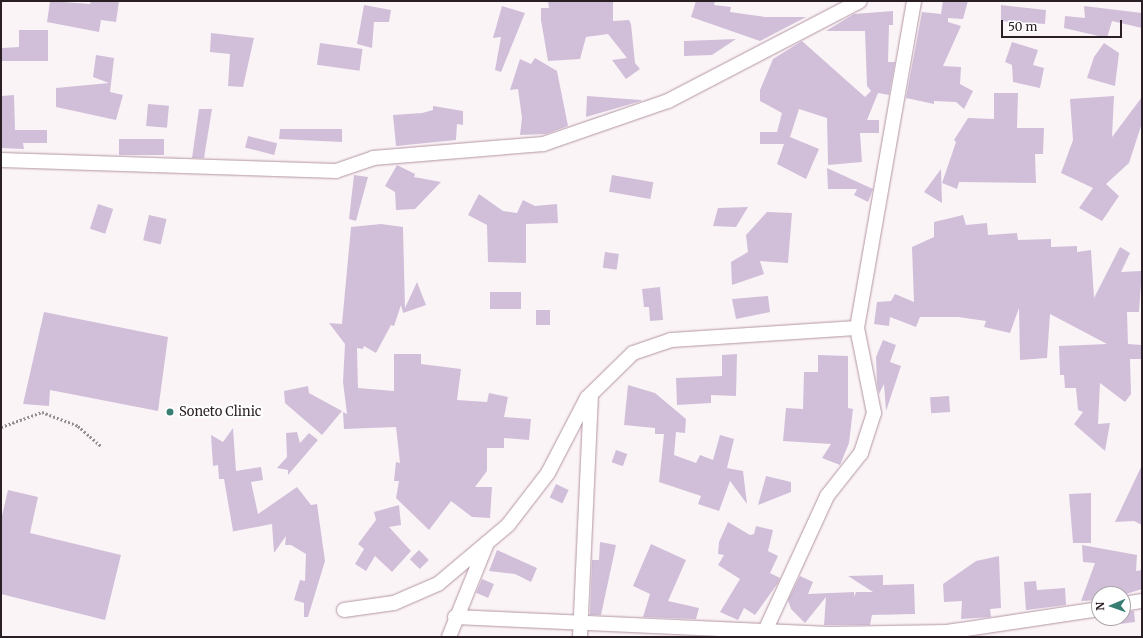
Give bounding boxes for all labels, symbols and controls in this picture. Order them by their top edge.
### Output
scale bar [1003,12,1124,38]
text: 50 m [1008,19,1037,34]
place label: Soneto Clinic [179,404,261,420]
marker: Soneto Clinic [164,406,176,418]
north arrow [1091,586,1131,626]
text: N [1093,602,1107,611]

